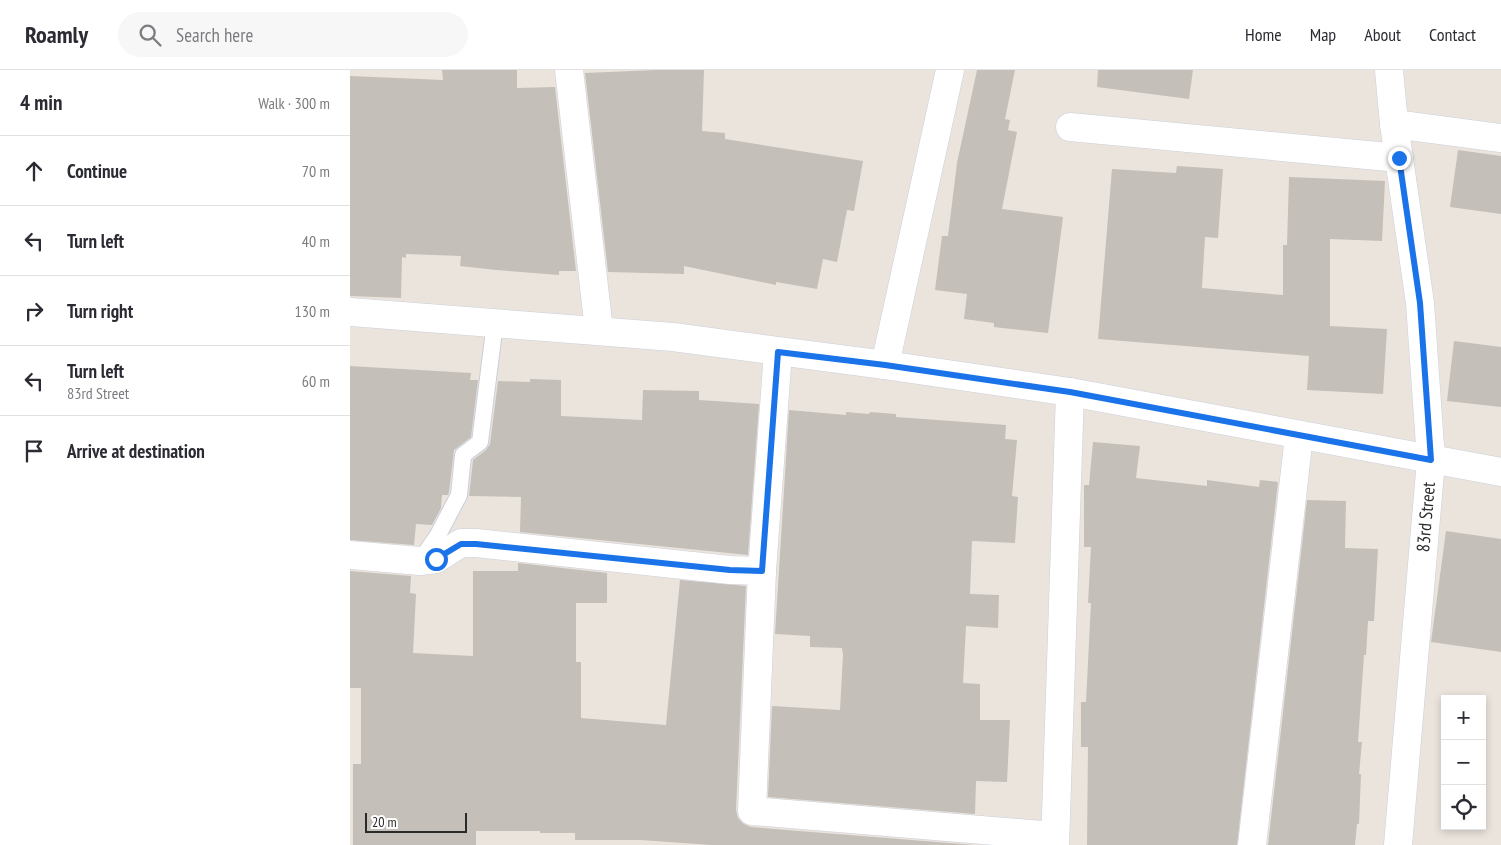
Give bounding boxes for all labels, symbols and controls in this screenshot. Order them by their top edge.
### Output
search box [118,12,468,57]
text: Roamly [25,19,88,50]
icon: search [136,21,164,49]
text: Search here [176,23,253,47]
text: Home [1245,23,1282,46]
text: Map [1310,23,1336,46]
text: About [1364,23,1401,46]
text: Contact [1429,23,1476,46]
text: 4 min [20,89,62,116]
text: Walk · 300 m [258,93,330,113]
route end [1388,147,1411,170]
icon: ahead [20,157,48,185]
text: Continue [67,159,127,183]
text: 70 m [302,161,330,181]
icon: left [20,227,48,255]
text: Turn left [67,229,124,253]
text: 40 m [302,231,330,251]
icon: right [20,297,48,325]
text: Turn right [67,299,133,323]
text: 130 m [295,301,330,321]
text: Turn left [67,359,124,383]
icon: left [20,367,48,395]
text: 60 m [302,371,330,391]
text: 83rd Street [67,383,129,403]
icon: arrive [20,437,48,465]
text: Arrive at destination [67,439,205,463]
street label: 83rd Street [1411,481,1440,553]
route start [425,548,448,571]
map controls [1441,695,1486,830]
button: + [1441,695,1486,740]
button: − [1441,740,1486,785]
button: locate [1441,785,1486,830]
scale bar [365,810,468,833]
text: 20 m [372,813,397,831]

